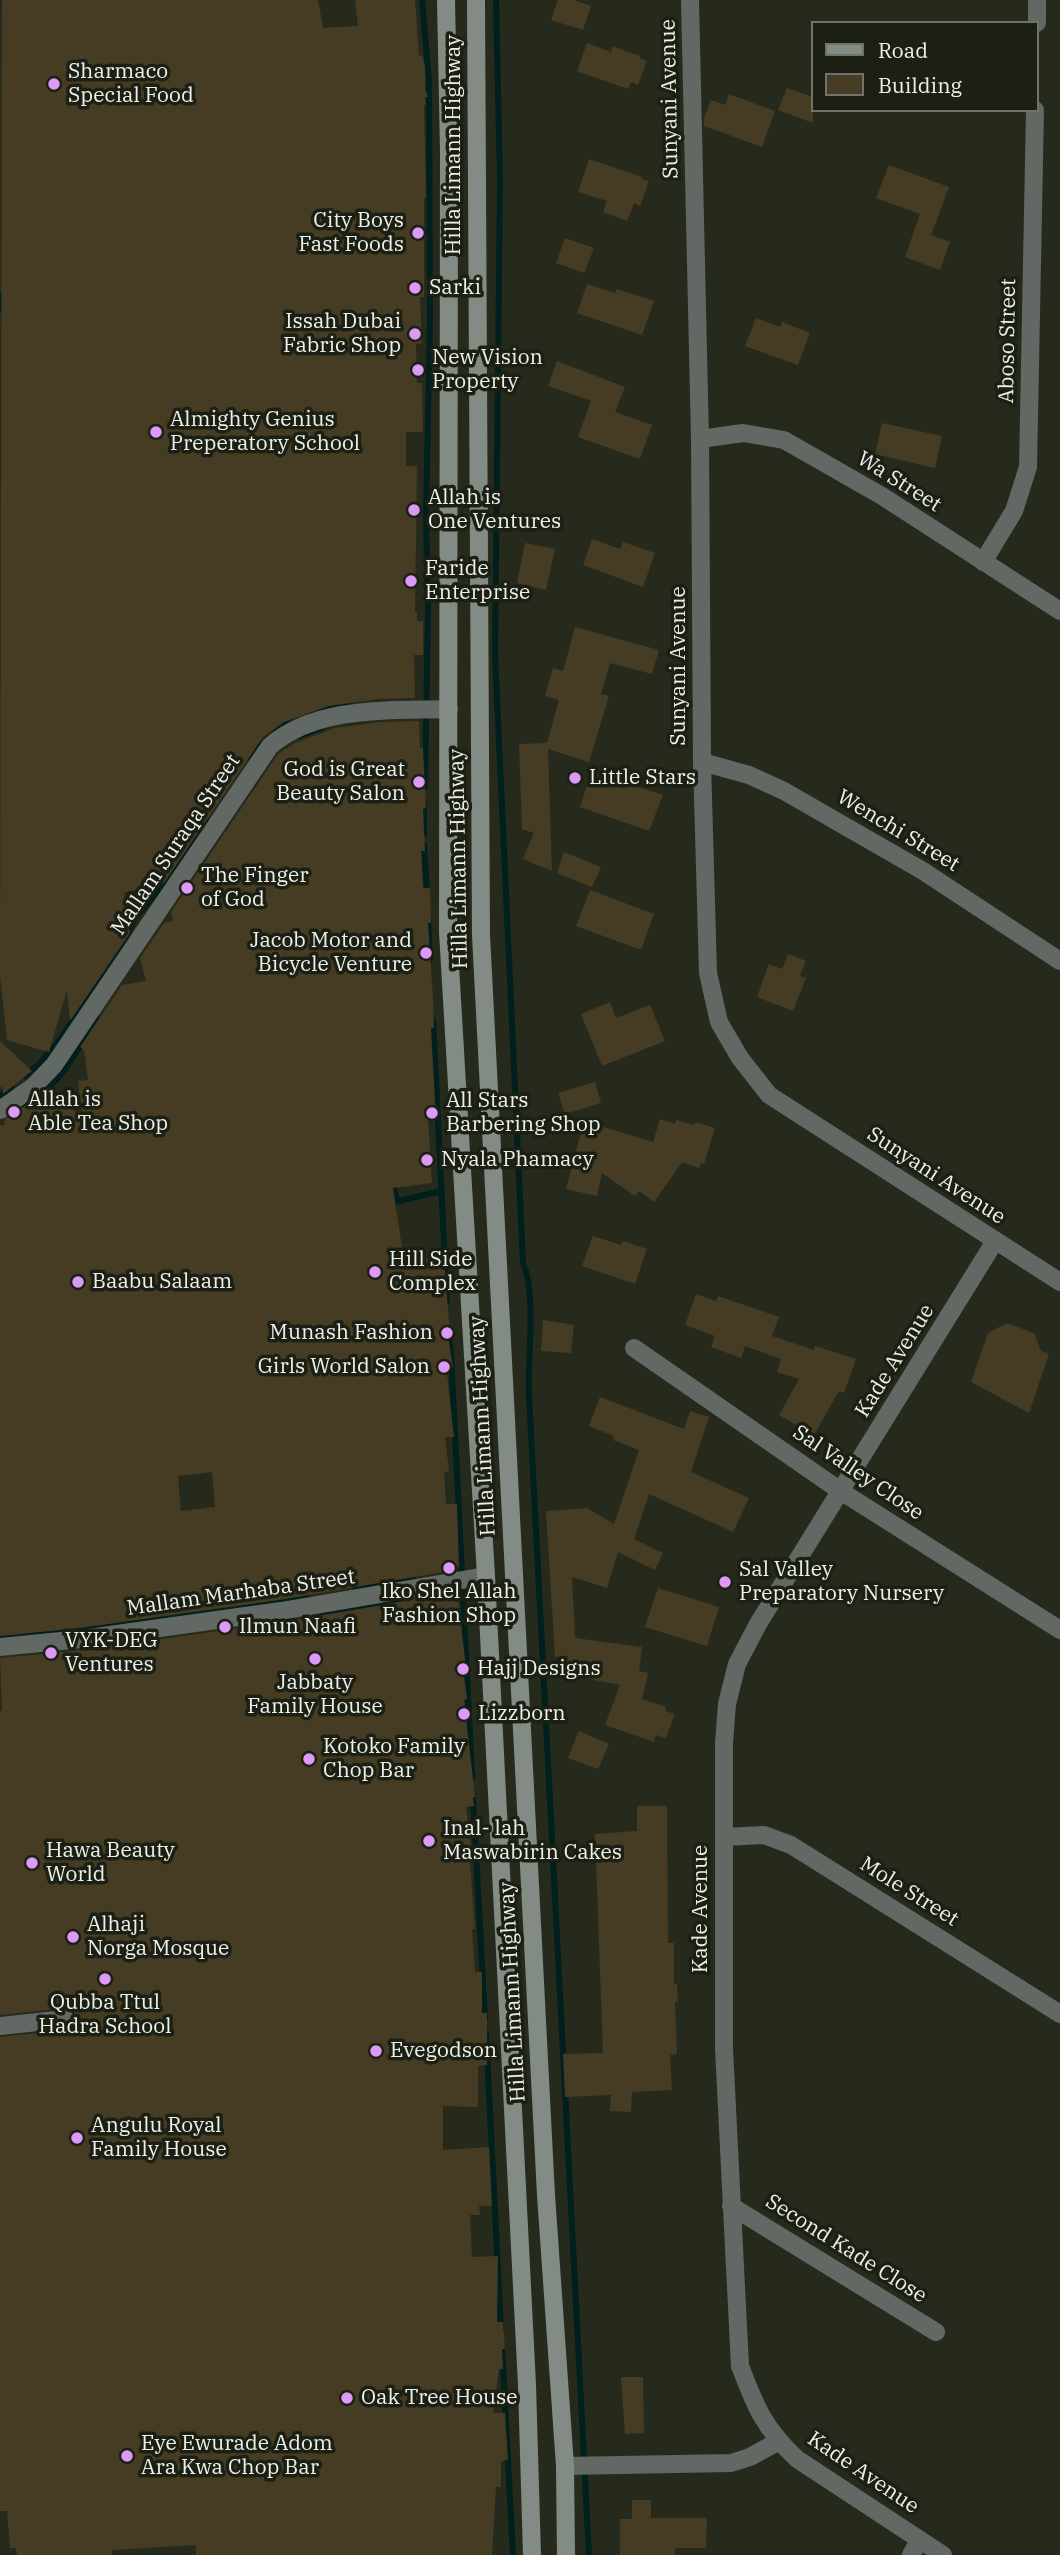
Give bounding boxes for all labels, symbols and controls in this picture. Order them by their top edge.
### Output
street label: Sunyani Avenue [656,19,684,179]
legend [811,21,1039,112]
street label: Hilla Limann Highway [441,35,467,255]
text: Road [878,36,928,64]
place label: Sharmaco Special Food [68,59,194,109]
text: Building [878,71,962,99]
marker: Sharmaco Special Food [46,76,62,92]
place label: City Boys Fast Foods [298,208,404,258]
marker: City Boys Fast Foods [410,225,426,241]
place label: Sarki [429,275,481,301]
street label: Aboso Street [994,278,1022,404]
marker: Sarki [407,280,423,296]
place label: Issah Dubai Fabric Shop [283,309,401,359]
marker: Issah Dubai Fabric Shop [407,326,423,342]
place label: New Vision Property [432,345,543,395]
marker: New Vision Property [410,362,426,378]
place label: Almighty Genius Preperatory School [170,407,360,457]
marker: Almighty Genius Preperatory School [148,424,164,440]
street label: Wa Street [852,446,946,518]
place label: Allah is One Ventures [428,485,561,535]
marker: Allah is One Ventures [406,502,422,518]
place label: Faride Enterprise [425,556,530,606]
marker: Faride Enterprise [403,573,419,589]
street label: Sunyani Avenue [666,586,692,746]
street label: Hilla Limann Highway [444,749,474,969]
street label: Mallam Suraqa Street [106,750,246,940]
place label: God is Great Beauty Salon [276,757,405,807]
place label: Little Stars [589,765,696,791]
marker: Little Stars [567,770,583,786]
marker: God is Great Beauty Salon [411,774,427,790]
street label: Wenchi Street [832,785,964,877]
place label: The Finger of God [201,863,308,913]
marker: The Finger of God [179,880,195,896]
place label: Jacob Motor and Bicycle Venture [250,928,412,978]
marker: Jacob Motor and Bicycle Venture [418,945,434,961]
place label: Allah is Able Tea Shop [28,1087,168,1137]
place label: All Stars Barbering Shop [446,1088,601,1138]
marker: Allah is Able Tea Shop [6,1104,22,1120]
marker: All Stars Barbering Shop [424,1105,440,1121]
street label: Sunyani Avenue [862,1122,1010,1230]
place label: Nyala Phamacy [441,1147,594,1173]
marker: Nyala Phamacy [419,1152,435,1168]
place label: Hill Side Complex [389,1247,476,1297]
marker: Hill Side Complex [367,1264,383,1280]
place label: Baabu Salaam [92,1269,232,1295]
marker: Baabu Salaam [70,1274,86,1290]
street label: Kade Avenue [850,1300,940,1422]
street label: Hilla Limann Highway [465,1315,501,1537]
place label: Munash Fashion [270,1320,433,1346]
marker: Munash Fashion [439,1325,455,1341]
place label: Girls World Salon [258,1354,430,1380]
marker: Girls World Salon [436,1359,452,1375]
street label: Sal Valley Close [788,1420,928,1526]
place label: Sal Valley Preparatory Nursery [739,1557,944,1607]
marker: Iko Shel Allah Fashion Shop [441,1560,457,1576]
street label: Mallam Marhaba Street [125,1564,357,1622]
marker: Sal Valley Preparatory Nursery [717,1574,733,1590]
place label: Iko Shel Allah Fashion Shop [381,1579,517,1629]
place label: Ilmun Naafi [239,1614,356,1640]
marker: Ilmun Naafi [217,1619,233,1635]
place label: VYK-DEG Ventures [65,1628,158,1678]
marker: VYK-DEG Ventures [43,1645,59,1661]
marker: Jabbaty Family House [307,1651,323,1667]
place label: Hajj Designs [477,1656,601,1682]
marker: Hajj Designs [455,1661,471,1677]
place label: Jabbaty Family House [247,1670,383,1720]
place label: Lizzborn [478,1701,566,1727]
marker: Lizzborn [456,1706,472,1722]
place label: Kotoko Family Chop Bar [323,1734,465,1784]
marker: Kotoko Family Chop Bar [301,1751,317,1767]
place label: Inal- lah Maswabirin Cakes [443,1816,622,1866]
marker: Inal- lah Maswabirin Cakes [421,1833,437,1849]
place label: Hawa Beauty World [46,1838,175,1888]
street label: Kade Avenue [688,1845,714,1973]
street label: Mole Street [855,1852,963,1932]
marker: Hawa Beauty World [24,1855,40,1871]
street label: Hilla Limann Highway [495,1881,531,2103]
place label: Alhaji Norga Mosque [87,1912,229,1962]
marker: Alhaji Norga Mosque [65,1929,81,1945]
marker: Qubba Ttul Hadra School [97,1971,113,1987]
place label: Qubba Ttul Hadra School [39,1990,171,2040]
place label: Evegodson [390,2038,497,2064]
marker: Evegodson [368,2043,384,2059]
place label: Angulu Royal Family House [91,2113,227,2163]
marker: Angulu Royal Family House [69,2130,85,2146]
street label: Second Kade Close [761,2189,931,2309]
place label: Oak Tree House [361,2385,518,2411]
marker: Oak Tree House [339,2390,355,2406]
street label: Kade Avenue [803,2427,923,2519]
place label: Eye Ewurade Adom Ara Kwa Chop Bar [141,2431,333,2481]
marker: Eye Ewurade Adom Ara Kwa Chop Bar [119,2448,135,2464]

